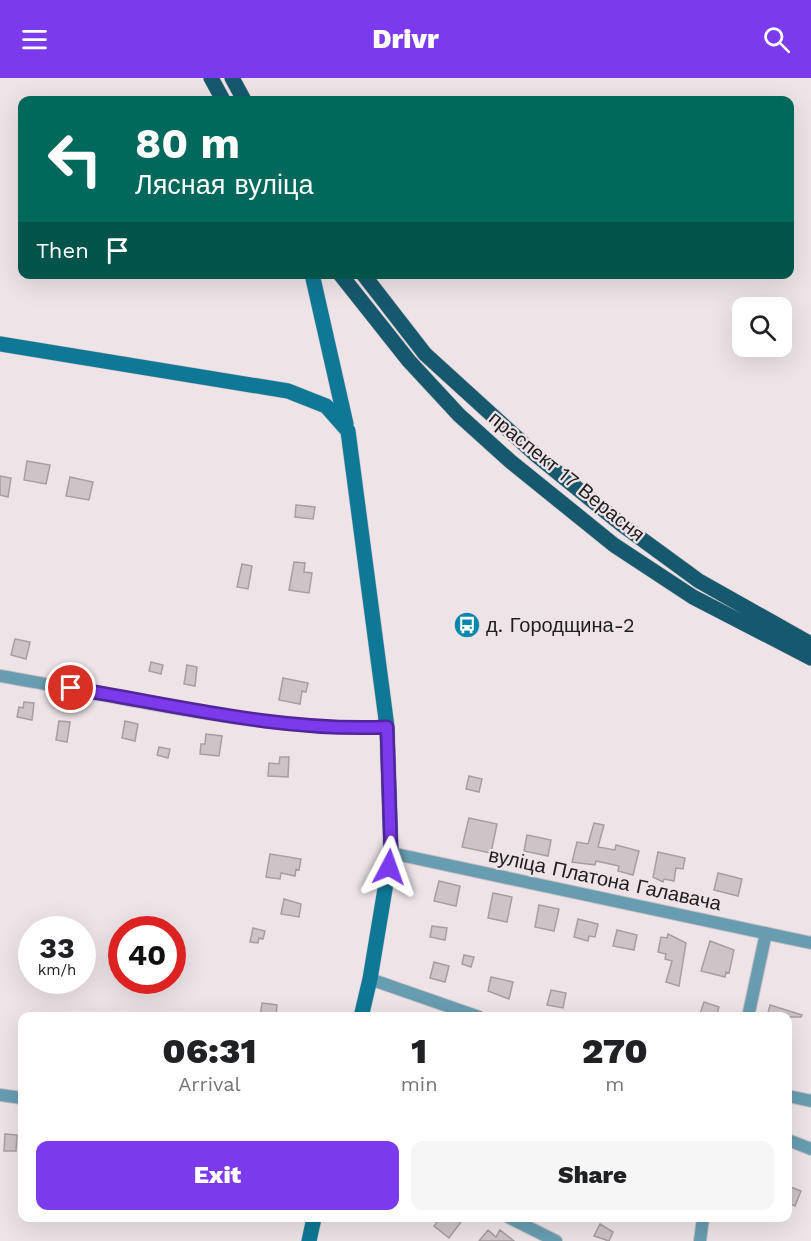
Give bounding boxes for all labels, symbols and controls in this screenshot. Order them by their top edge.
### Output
icon: menu [18,23,51,56]
text: Drivr [372,23,439,55]
icon: search [760,23,793,56]
text: 80 m [135,119,240,168]
icon: left [36,120,114,198]
text: Лясная вуліца [135,169,313,201]
icon: arrive [101,234,134,267]
text: Then [36,238,89,263]
map controls [732,297,792,357]
button: search [732,297,792,357]
street label: праспект 17 Верасня [484,406,650,546]
bus stop icon: д. Городщина-2 [452,610,482,640]
place label: д. Городщина-2 [486,613,635,637]
pin [45,662,96,713]
icon: arrive [54,671,87,704]
position arrow [357,835,421,899]
street label: вуліца Платона Галавача [486,843,724,916]
speed limit sign: 40 [108,916,186,994]
text: 33 [39,930,75,965]
text: km/h [38,961,76,979]
text: 06:31 [162,1030,256,1072]
text: 1 [411,1030,427,1072]
text: 270 [582,1030,648,1072]
text: Arrival [178,1072,241,1096]
text: min [401,1072,438,1096]
text: m [605,1072,624,1096]
button: Exit [36,1141,399,1210]
button: Share [411,1141,774,1210]

